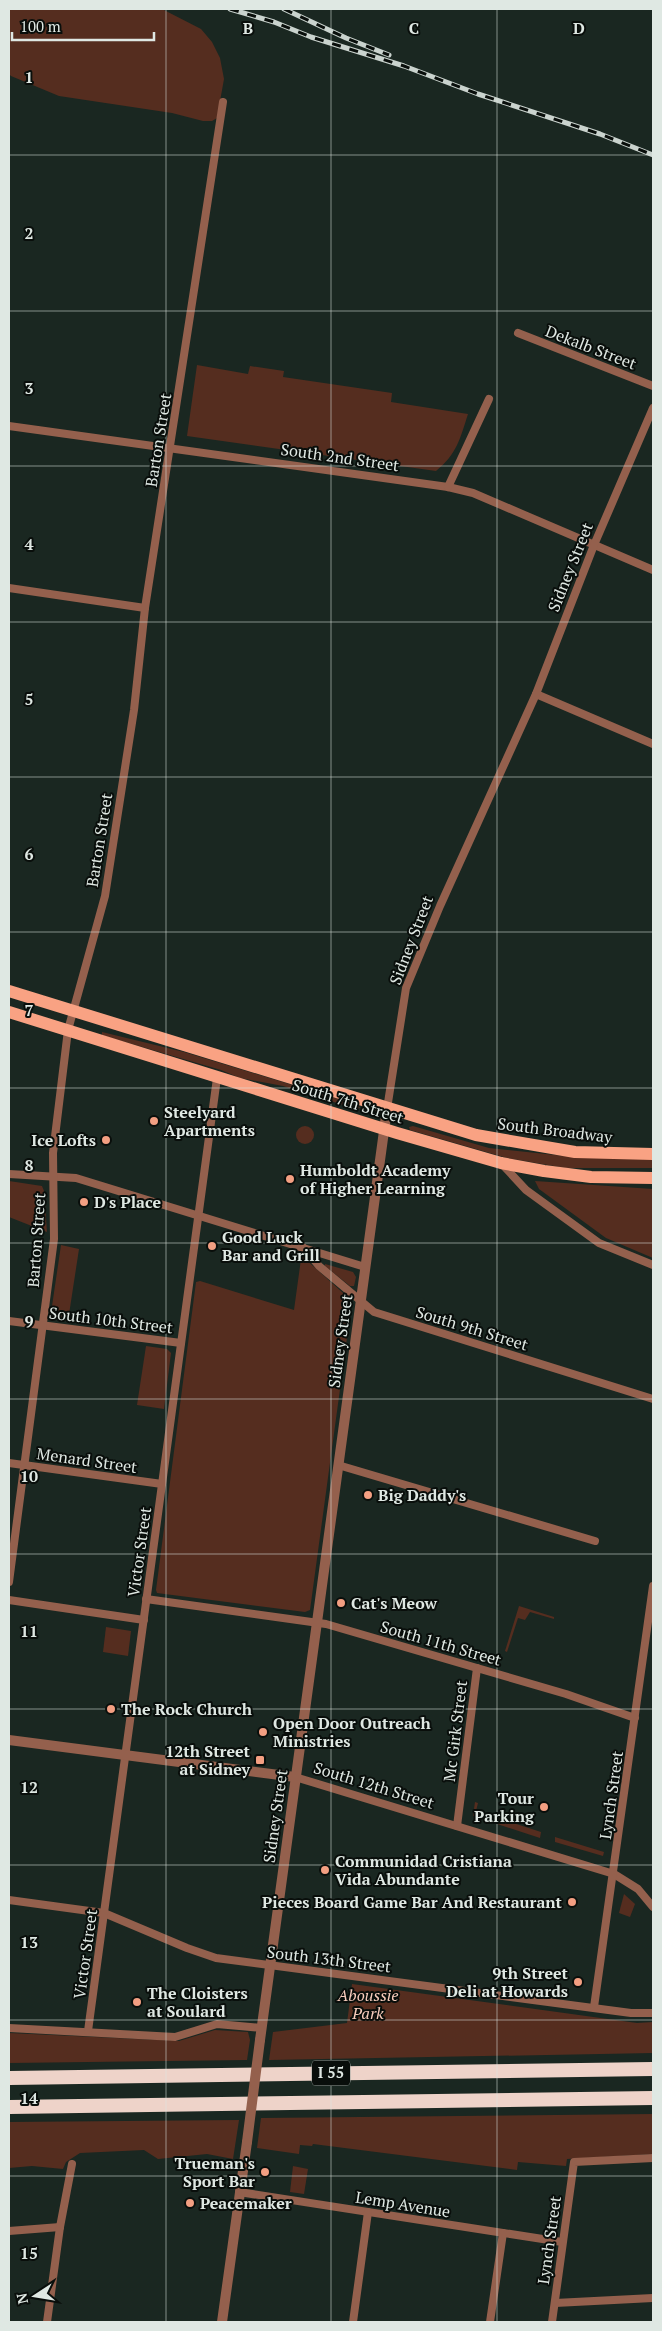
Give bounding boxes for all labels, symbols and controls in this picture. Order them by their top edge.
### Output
scale bar [12,10,155,42]
text: 100 m [20,16,61,36]
text: B [243,17,253,39]
text: C [409,17,419,39]
text: D [573,17,585,39]
text: 1 [24,66,34,88]
text: 2 [24,222,34,244]
street label: Dekalb Street [542,320,640,374]
text: 3 [24,377,34,399]
street label: Barton Street [140,391,176,489]
street label: South 2nd Street [279,438,401,476]
street label: Sidney Street [542,519,598,615]
text: 4 [24,533,34,555]
text: 5 [24,688,34,710]
street label: Barton Street [81,791,117,889]
text: 6 [24,843,34,865]
street label: Sidney Street [384,892,438,988]
text: 7 [24,999,34,1021]
street label: South 7th Street [290,1074,407,1128]
place label: Steelyard Apartments [164,1101,255,1141]
street label: South Broadway [496,1112,615,1148]
marker: Steelyard Apartments [148,1115,160,1127]
place label: Ice Lofts [31,1129,96,1151]
marker: Ice Lofts [100,1134,112,1146]
text: 8 [24,1154,34,1176]
place label: Humboldt Academy of Higher Learning [300,1159,451,1199]
marker: Humboldt Academy of Higher Learning [284,1173,296,1185]
place label: D's Place [94,1191,162,1213]
street label: Barton Street [22,1192,50,1288]
marker: D's Place [78,1196,90,1208]
place label: Good Luck Bar and Grill [222,1226,320,1266]
marker: Good Luck Bar and Grill [206,1240,218,1252]
street label: Sidney Street [323,1293,357,1389]
street label: South 9th Street [413,1300,531,1356]
street label: South 10th Street [48,1301,174,1339]
text: 9 [24,1310,34,1332]
street label: Menard Street [35,1442,139,1478]
text: 10 [20,1465,38,1487]
place label: Big Daddy's [378,1484,466,1506]
marker: Big Daddy's [362,1489,374,1501]
street label: Victor Street [122,1506,156,1598]
place label: Cat's Meow [351,1592,437,1614]
marker: Cat's Meow [335,1597,347,1609]
street label: South 11th Street [378,1615,504,1671]
text: 11 [20,1620,38,1642]
street label: Mc Girk Street [438,1679,472,1783]
place label: The Rock Church [121,1698,253,1720]
marker: The Rock Church [105,1703,117,1715]
place label: Open Door Outreach Ministries [273,1712,432,1752]
marker: Open Door Outreach Ministries [257,1726,269,1738]
place label: 12th Street at Sidney [165,1740,251,1780]
street label: Lynch Street [594,1749,628,1841]
marker: 12th Street at Sidney [254,1754,266,1766]
street label: South 12th Street [311,1756,437,1814]
street label: Sidney Street [258,1768,292,1864]
text: 12 [20,1776,38,1798]
place label: Tour Parking [474,1787,535,1827]
marker: Tour Parking [538,1801,550,1813]
place label: Communidad Cristiana Vida Abundante [335,1850,512,1890]
marker: Communidad Cristiana Vida Abundante [319,1864,331,1876]
place label: Pieces Board Game Bar And Restaurant [262,1891,563,1913]
marker: Pieces Board Game Bar And Restaurant [566,1896,578,1908]
street label: Victor Street [68,1908,102,2000]
text: 13 [20,1931,38,1953]
street label: South 13th Street [266,1940,392,1978]
place label: 9th Street Deli at Howards [446,1962,569,2002]
marker: 9th Street Deli at Howards [572,1976,584,1988]
place label: The Cloisters at Soulard [147,1982,248,2022]
park label: Aboussie Park [336,1984,399,2024]
marker: The Cloisters at Soulard [131,1996,143,2008]
road number: I 55 [312,2060,350,2086]
text: 14 [20,2087,38,2109]
place label: Trueman's Sport Bar [175,2152,255,2192]
marker: Trueman's Sport Bar [259,2166,271,2178]
street label: Lemp Avenue [354,2186,452,2222]
place label: Peacemaker [200,2192,292,2214]
street label: Lynch Street [532,2194,566,2286]
marker: Peacemaker [184,2197,196,2209]
text: 15 [20,2242,38,2264]
north arrow [10,2271,60,2321]
text: N [11,2291,32,2306]

